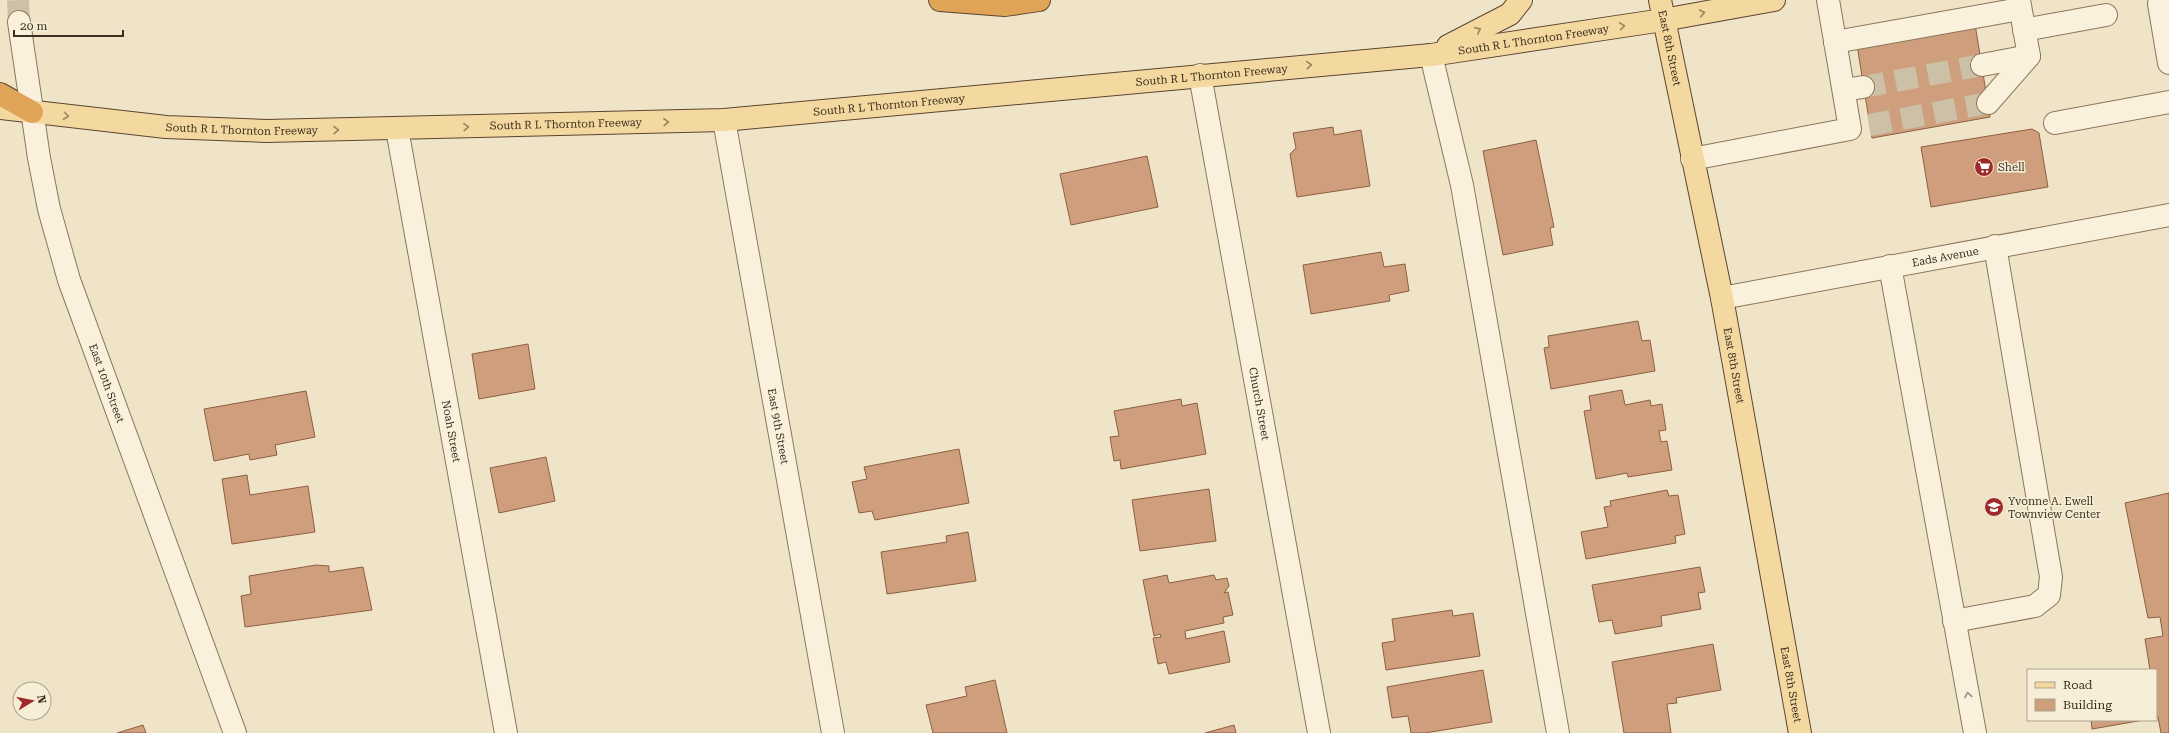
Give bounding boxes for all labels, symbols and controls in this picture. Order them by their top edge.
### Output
street label: East 8th Street [1656,9,1684,87]
one-way arrow [1699,9,1705,18]
scale bar [14,12,123,38]
text: 20 m [20,19,47,33]
street label: South R L Thornton Freeway [1457,22,1610,57]
one-way arrow [1619,22,1625,31]
one-way arrow [1474,28,1481,35]
one-way arrow [1306,61,1312,70]
street label: South R L Thornton Freeway [1135,62,1289,89]
street label: South R L Thornton Freeway [813,91,966,118]
one-way arrow [63,112,69,121]
street label: South R L Thornton Freeway [489,115,643,132]
one-way arrow [663,118,669,126]
street label: South R L Thornton Freeway [165,120,319,138]
one-way arrow [463,123,469,131]
one-way arrow [333,126,339,134]
supermarket icon: Shell [1973,156,1995,178]
place label: Shell [1998,161,2025,174]
street label: Eads Avenue [1911,244,1980,269]
street label: East 8th Street [1721,326,1747,405]
street label: East 10th Street [86,342,127,424]
street label: Church Street [1246,366,1272,441]
street label: East 9th Street [765,387,792,465]
street label: Noah Street [440,399,463,463]
place label: Yvonne A. Ewell Townview Center [2008,495,2101,521]
school or university icon: Yvonne A. Ewell Townview Center [1983,496,2005,518]
street label: East 8th Street [1778,645,1804,724]
legend [2027,669,2157,721]
text: Road [2063,678,2093,692]
north arrow [12,681,52,721]
one-way arrow [1964,692,1973,698]
text: N [34,694,49,705]
text: Building [2063,698,2112,712]

